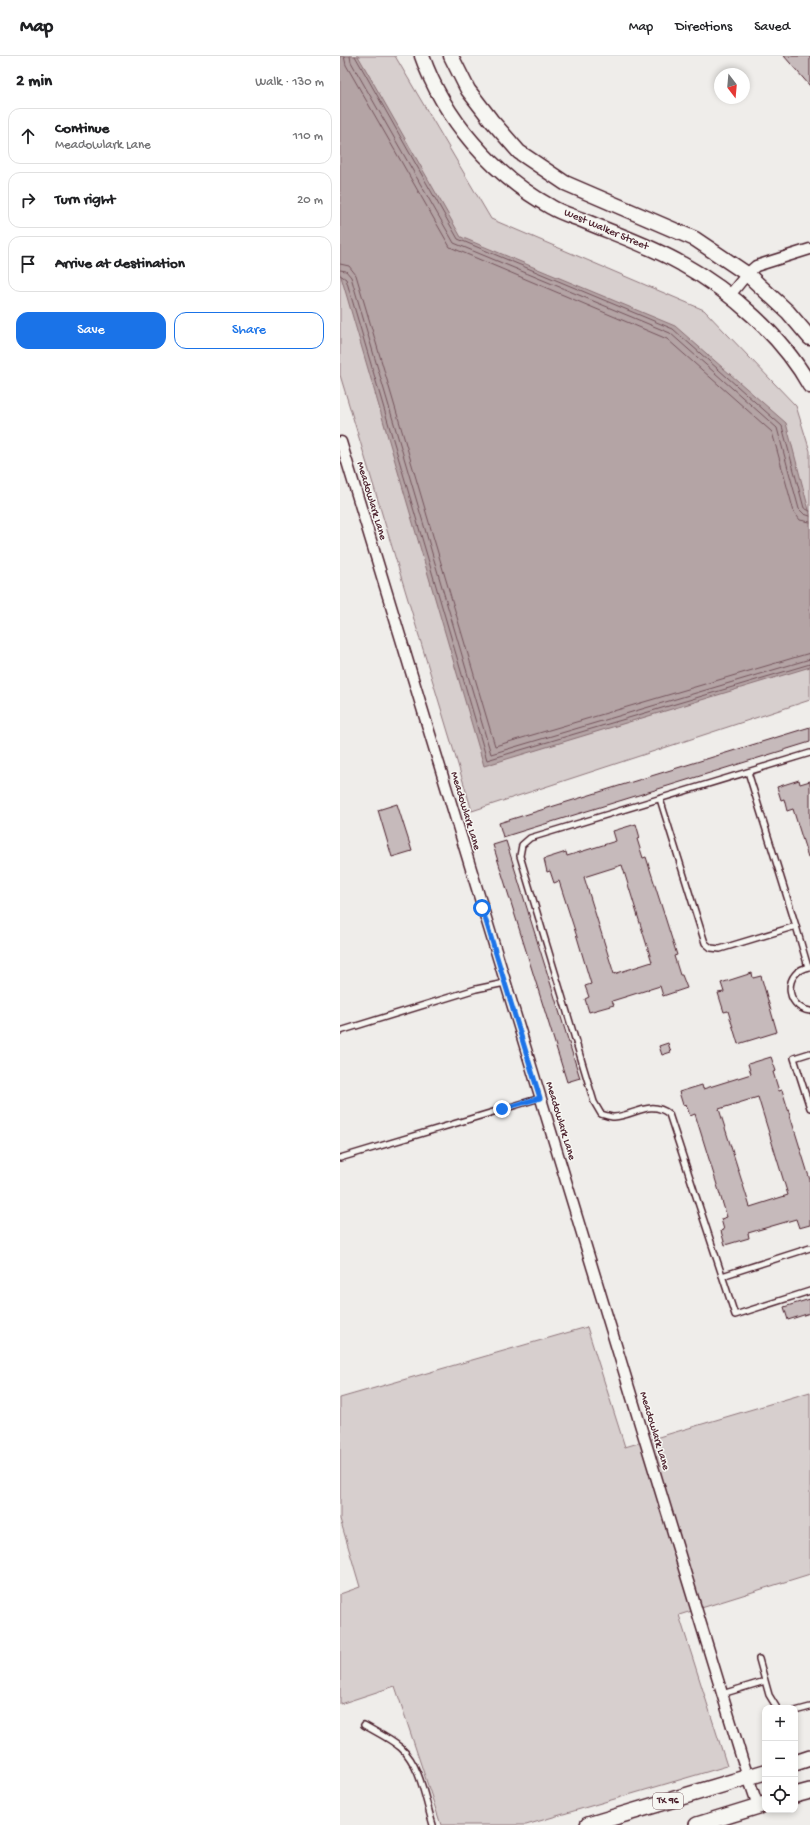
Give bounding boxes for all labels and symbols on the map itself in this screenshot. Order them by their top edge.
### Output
north arrow [714,68,750,104]
street label: West Walker Street [562,207,651,254]
street label: Meadowlark Lane [353,460,389,542]
street label: Meadowlark Lane [447,770,483,852]
route start [473,899,491,917]
street label: Meadowlark Lane [542,1080,578,1162]
route end [493,1100,511,1118]
street label: Meadowlark Lane [636,1390,672,1472]
road number: TX 96 [653,1793,683,1809]

